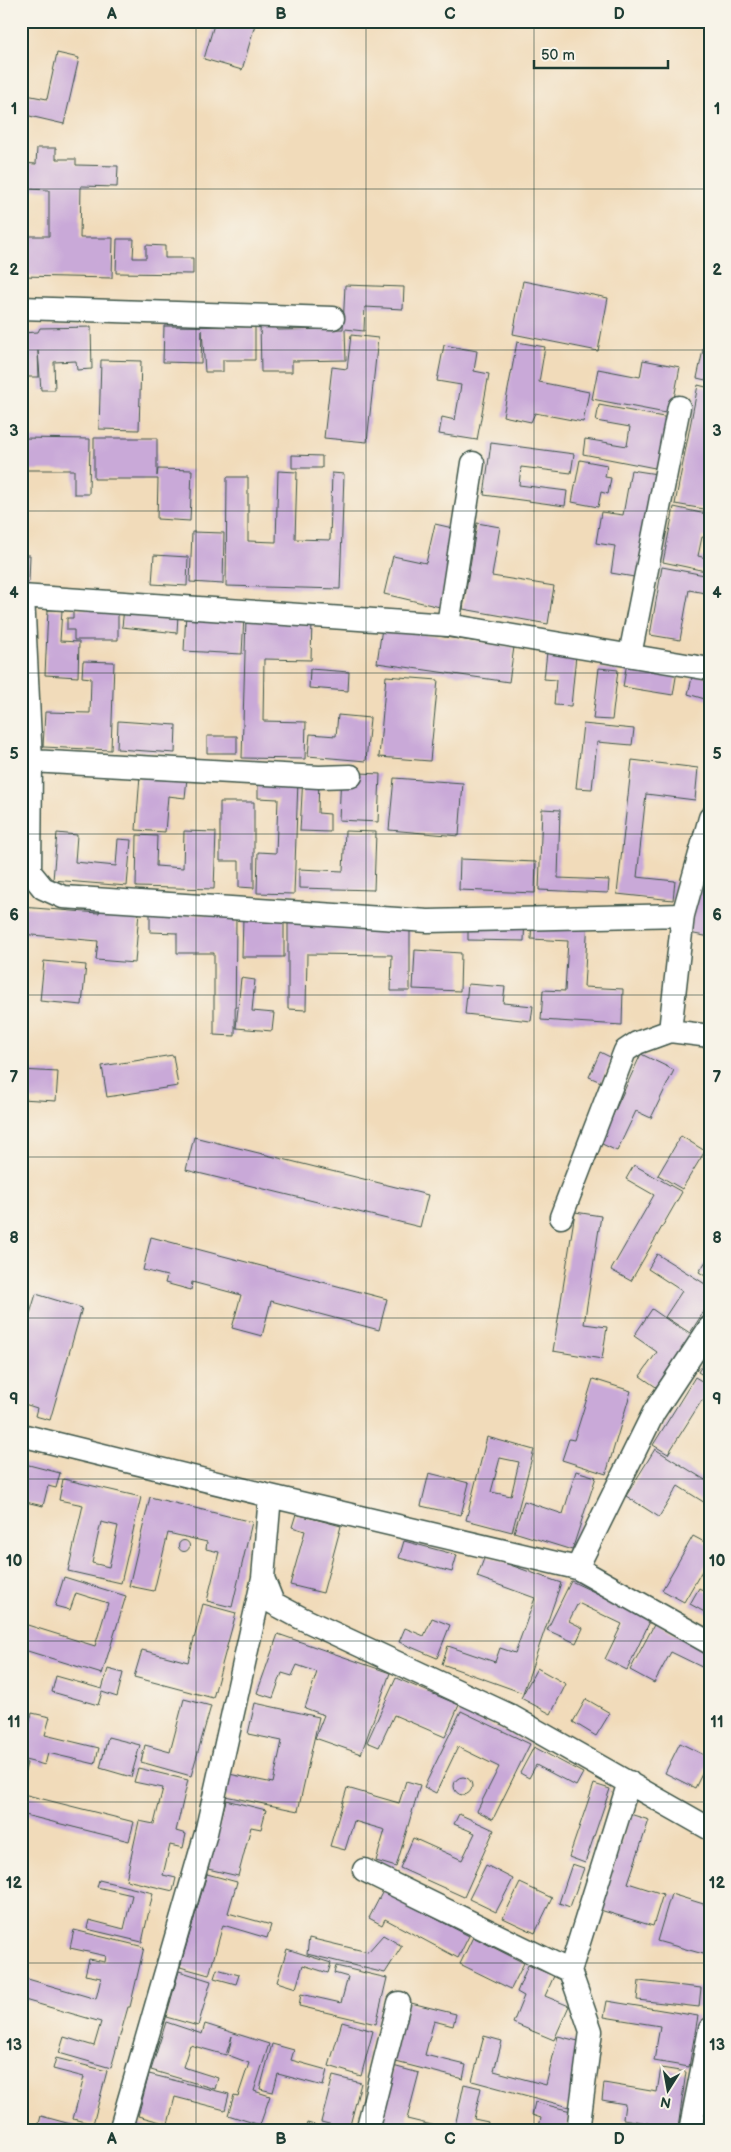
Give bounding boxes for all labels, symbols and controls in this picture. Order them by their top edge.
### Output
text: A [106,5,117,24]
text: B [275,5,287,24]
text: C [444,5,456,24]
text: D [613,5,625,24]
scale bar [534,38,667,70]
text: 50 m [541,46,575,65]
text: 1 [11,100,17,119]
text: 1 [714,100,720,119]
text: 2 [9,261,19,280]
text: 2 [712,261,722,280]
text: 3 [9,422,19,441]
text: 3 [712,422,722,441]
text: 4 [9,584,19,603]
text: 4 [712,584,722,603]
text: 5 [9,745,19,764]
text: 5 [712,745,722,764]
text: 6 [9,906,19,925]
text: 6 [712,906,722,925]
text: 7 [10,1068,19,1087]
text: 7 [713,1068,722,1087]
text: 8 [9,1229,19,1248]
text: 8 [712,1229,722,1248]
text: 9 [9,1390,19,1409]
text: 9 [712,1390,722,1409]
text: 10 [6,1552,22,1571]
text: 10 [709,1552,725,1571]
text: 11 [7,1713,21,1732]
text: 11 [710,1713,724,1732]
text: 12 [6,1874,23,1893]
text: 12 [709,1874,726,1893]
text: 13 [6,2036,22,2055]
text: 13 [709,2036,725,2055]
north arrow [644,2064,694,2114]
text: N [659,2093,672,2112]
text: A [106,2130,117,2149]
text: B [275,2130,287,2149]
text: C [444,2130,456,2149]
text: D [613,2130,625,2149]

